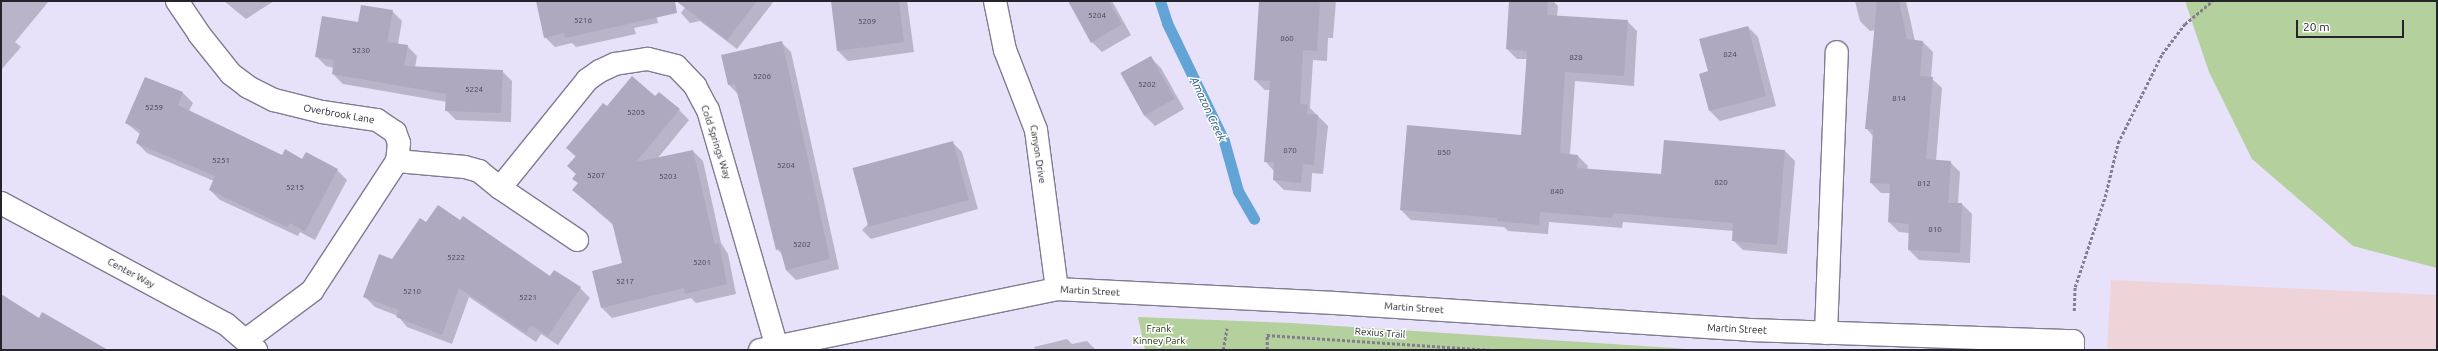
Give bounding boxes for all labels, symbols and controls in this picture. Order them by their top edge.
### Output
house number: 5204 [1088,11,1106,21]
scale bar [2298,12,2406,38]
house number: 5216 [574,16,592,26]
house number: 5209 [858,17,876,27]
text: 20 m [2303,20,2330,33]
house number: 860 [1280,34,1294,44]
house number: 5230 [352,46,370,56]
house number: 824 [1723,50,1737,60]
house number: 828 [1569,53,1583,63]
house number: 5206 [753,72,771,82]
water label: Amazon Creek [1187,75,1229,143]
house number: 5202 [1138,80,1156,90]
house number: 5224 [465,85,483,95]
house number: 814 [1892,94,1906,104]
street label: Overbrook Lane [302,102,376,126]
house number: 5259 [145,103,163,113]
street label: Cold Springs Way [698,103,734,181]
house number: 5205 [627,108,645,118]
street label: Canyon Drive [1027,124,1049,184]
house number: 870 [1283,146,1297,156]
house number: 850 [1437,148,1451,158]
house number: 5251 [212,156,230,166]
house number: 5204 [777,161,795,171]
house number: 5207 [587,171,605,181]
house number: 5203 [659,172,677,182]
house number: 820 [1714,178,1728,188]
house number: 812 [1917,179,1931,189]
house number: 5215 [286,183,304,193]
house number: 840 [1550,187,1564,197]
house number: 810 [1928,225,1942,235]
house number: 5202 [793,240,811,250]
house number: 5222 [447,253,465,263]
street label: Center Way [105,256,157,290]
house number: 5201 [693,258,711,268]
house number: 5217 [616,277,634,287]
street label: Martin Street [1060,283,1120,299]
house number: 5210 [403,287,421,297]
house number: 5221 [519,293,537,303]
street label: Martin Street [1384,300,1444,316]
street label: Martin Street [1707,321,1767,337]
park label: Frank Kinney Park [1133,322,1185,346]
street label: Rexius Trail [1354,325,1406,341]

